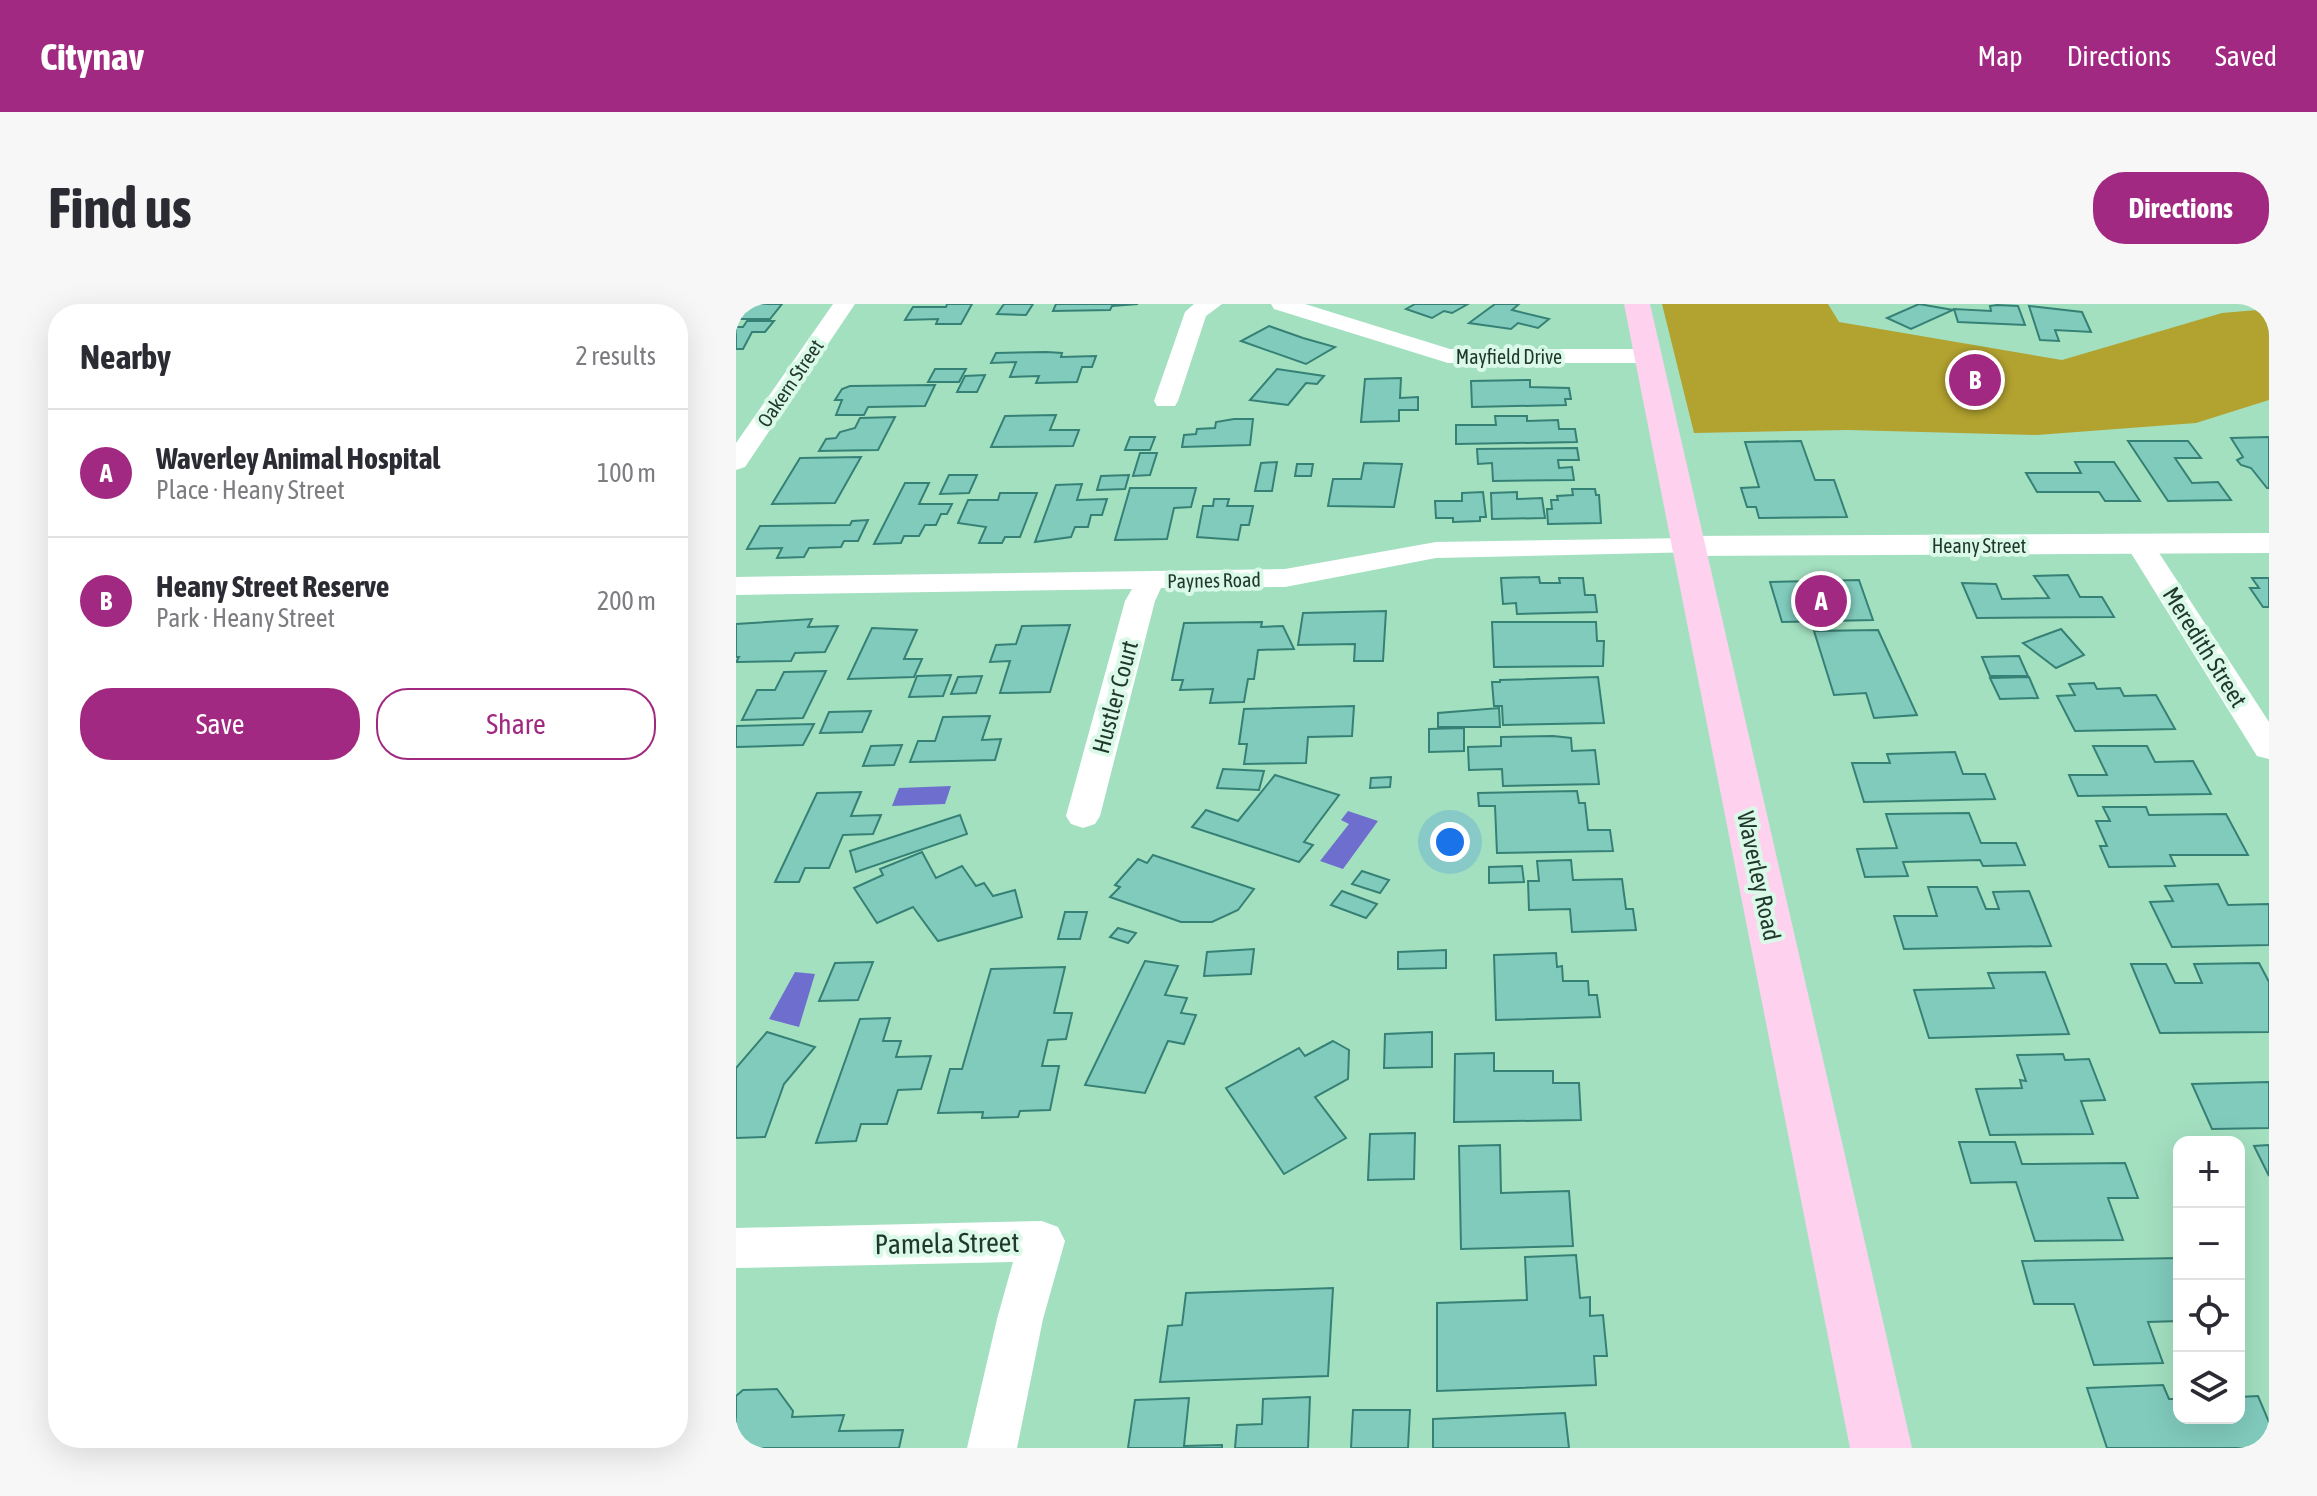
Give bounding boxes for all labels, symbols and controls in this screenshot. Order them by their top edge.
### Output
text: Citynav [40,35,144,78]
text: Map [1978,40,2023,72]
text: Directions [2067,40,2171,72]
text: Saved [2215,40,2277,72]
button: Directions [2093,172,2269,244]
text: Find us [48,176,192,240]
street label: Oakern Street [752,335,828,431]
text: Nearby [80,337,171,376]
text: 2 results [575,341,656,371]
street label: Mayfield Drive [1456,345,1562,368]
pin: B [1949,350,2001,410]
text: Waverley Animal Hospital [156,441,440,475]
text: A [100,458,112,488]
text: 100 m [597,458,656,488]
text: Place · Heany Street [156,475,345,505]
street label: Heany Street [1932,534,2027,557]
street label: Paynes Road [1167,568,1261,592]
text: Heany Street Reserve [156,569,389,603]
pin: A [1795,571,1847,631]
street label: Meredith Street [2157,582,2253,712]
text: B [100,586,112,616]
text: 200 m [597,586,656,616]
text: Park · Heany Street [156,603,335,633]
street label: Hustler Court [1087,638,1143,756]
button: Save [80,688,360,760]
button: Share [376,688,656,760]
street label: Waverley Road [1732,809,1786,943]
your location [1430,822,1470,862]
map controls [2173,1136,2245,1424]
button: + [2173,1136,2245,1208]
button: − [2173,1208,2245,1280]
street label: Pamela Street [874,1226,1020,1260]
button: locate [2173,1280,2245,1352]
button: layers [2173,1352,2245,1424]

